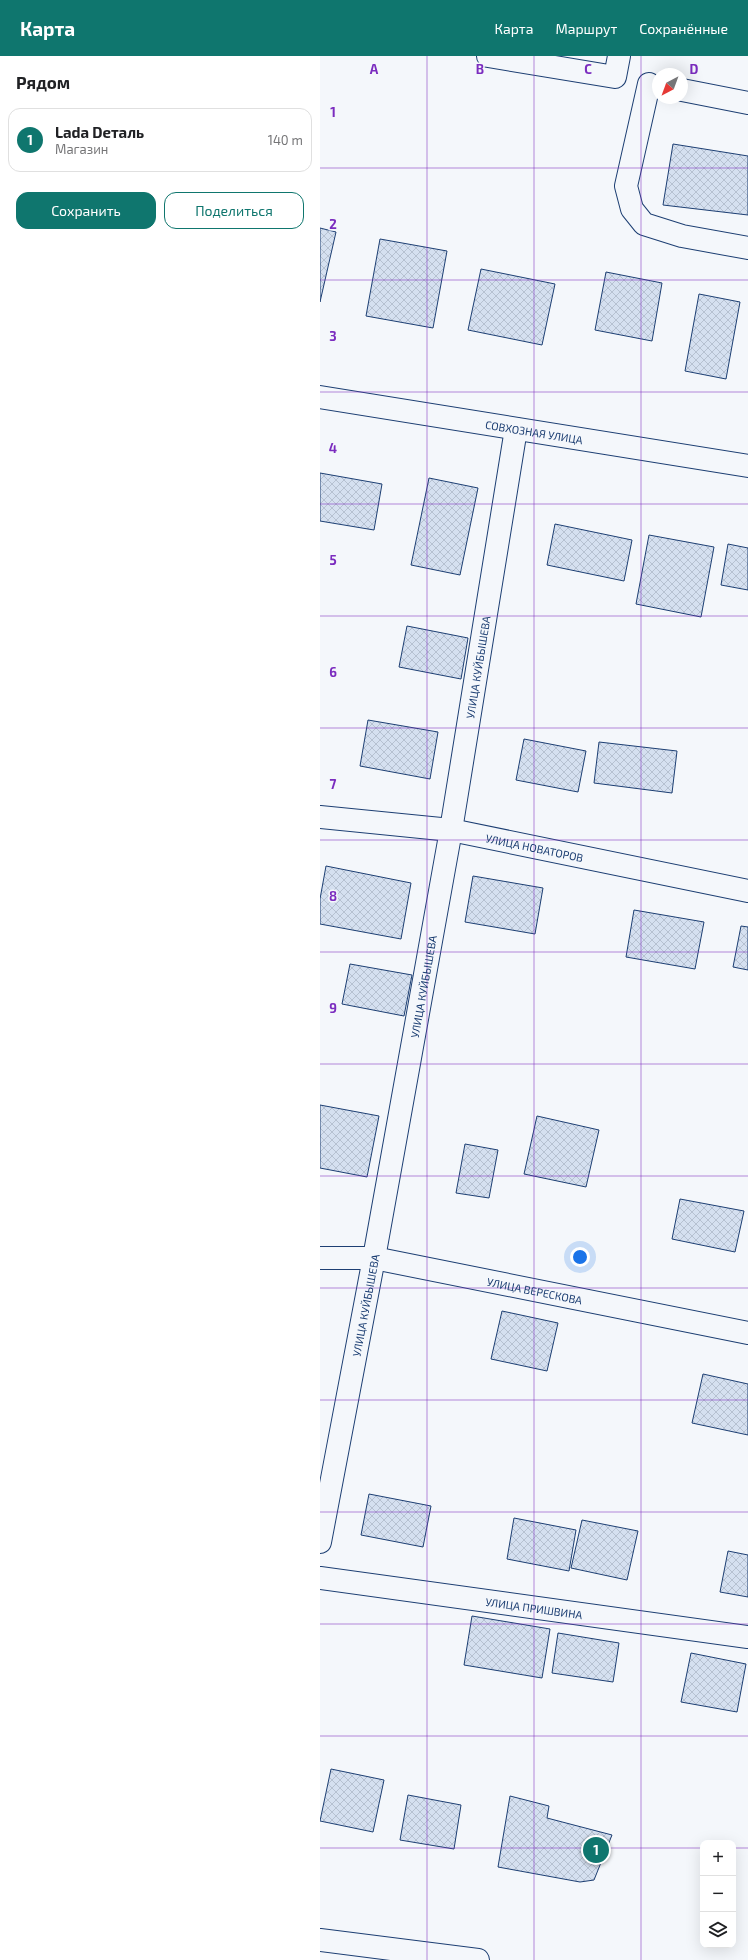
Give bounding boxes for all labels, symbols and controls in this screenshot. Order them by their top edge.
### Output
text: Карта [20,17,75,40]
text: Карта [495,20,533,37]
text: Маршрут [555,20,617,37]
text: Сохранённые [639,20,728,37]
text: A [370,61,379,77]
text: B [476,61,484,77]
text: C [584,61,592,77]
text: D [690,61,699,77]
north arrow [652,68,688,104]
text: Рядом [16,72,70,92]
text: 1 [330,104,336,120]
text: Lada Dеталь [55,123,144,141]
text: 1 [27,132,33,148]
text: 140 m [268,132,303,148]
text: Магазин [55,141,108,157]
button: Сохранить [16,192,156,229]
button: Поделиться [164,192,304,229]
text: 2 [329,216,337,232]
text: 3 [329,328,337,344]
street label: СОВХОЗНАЯ УЛИЦА [485,417,584,446]
text: 4 [329,440,337,456]
text: 5 [329,552,337,568]
street label: УЛИЦА КУЙБЫШЕВА [463,615,492,719]
text: 6 [329,664,337,680]
text: 7 [330,776,337,792]
street label: УЛИЦА НОВАТОРОВ [485,831,585,864]
text: 8 [329,888,337,904]
street label: УЛИЦА КУЙБЫШЕВА [407,934,438,1039]
text: 9 [329,1000,337,1016]
your location [570,1247,590,1267]
street label: УЛИЦА КУЙБЫШЕВА [349,1253,381,1357]
street label: УЛИЦА ВЕРЕСКОВА [486,1274,584,1306]
street label: УЛИЦА ПРИШВИНА [485,1594,583,1621]
pin: 1 [583,1835,609,1865]
map controls [700,1840,736,1948]
button: + [700,1840,736,1876]
button: − [700,1876,736,1912]
button: layers [700,1912,736,1948]

